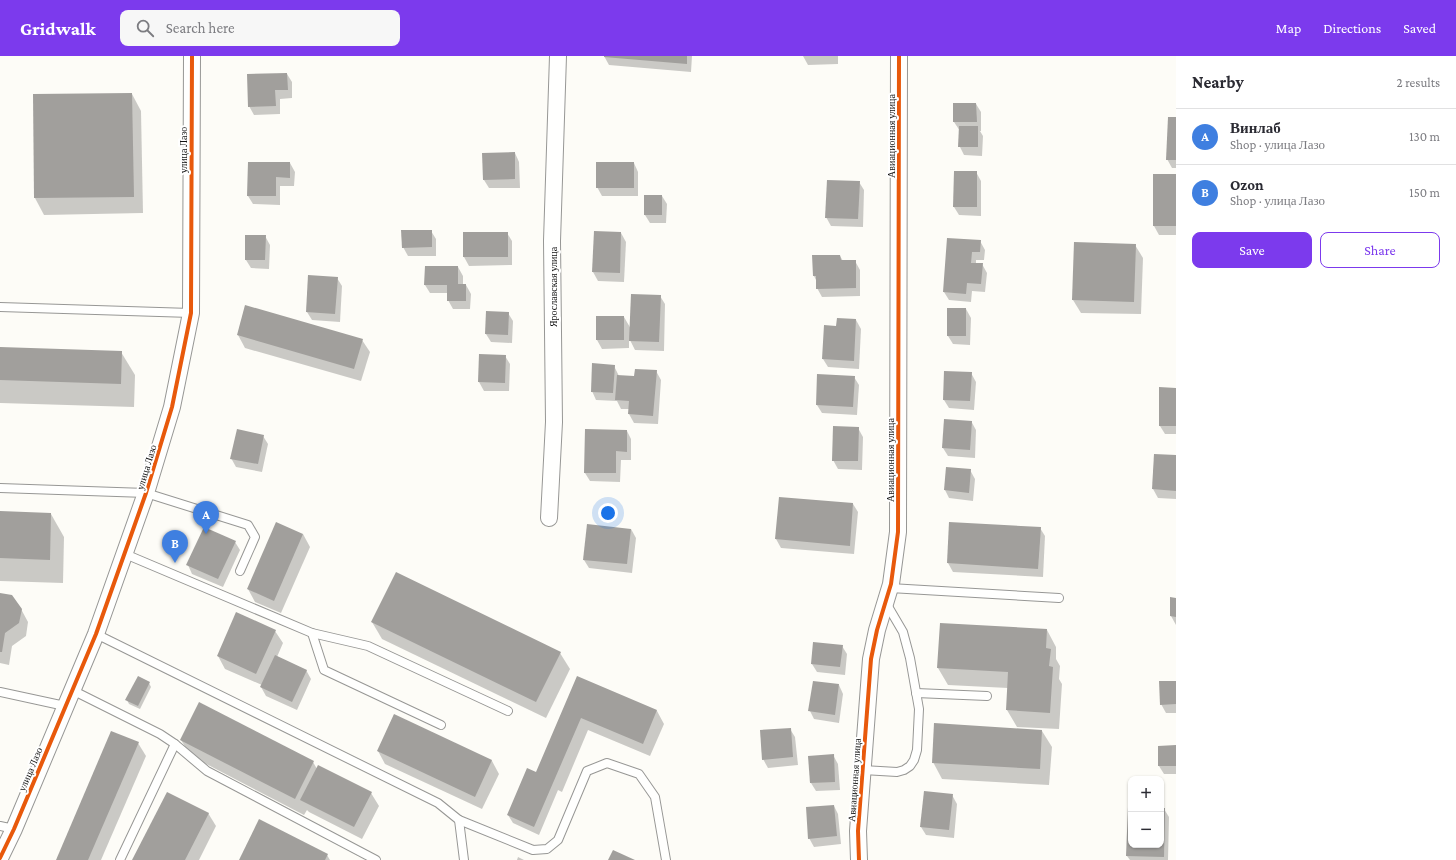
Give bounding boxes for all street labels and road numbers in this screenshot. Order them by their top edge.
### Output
street label: Авиационная улица [886,94,897,178]
street label: улица Лазо [178,127,189,173]
street label: Ярославская улица [548,246,559,327]
street label: Авиационная улица [885,418,896,502]
street label: улица Лазо [134,443,159,491]
street label: Авиационная улица [846,737,863,822]
street label: улица Лазо [16,746,45,793]

